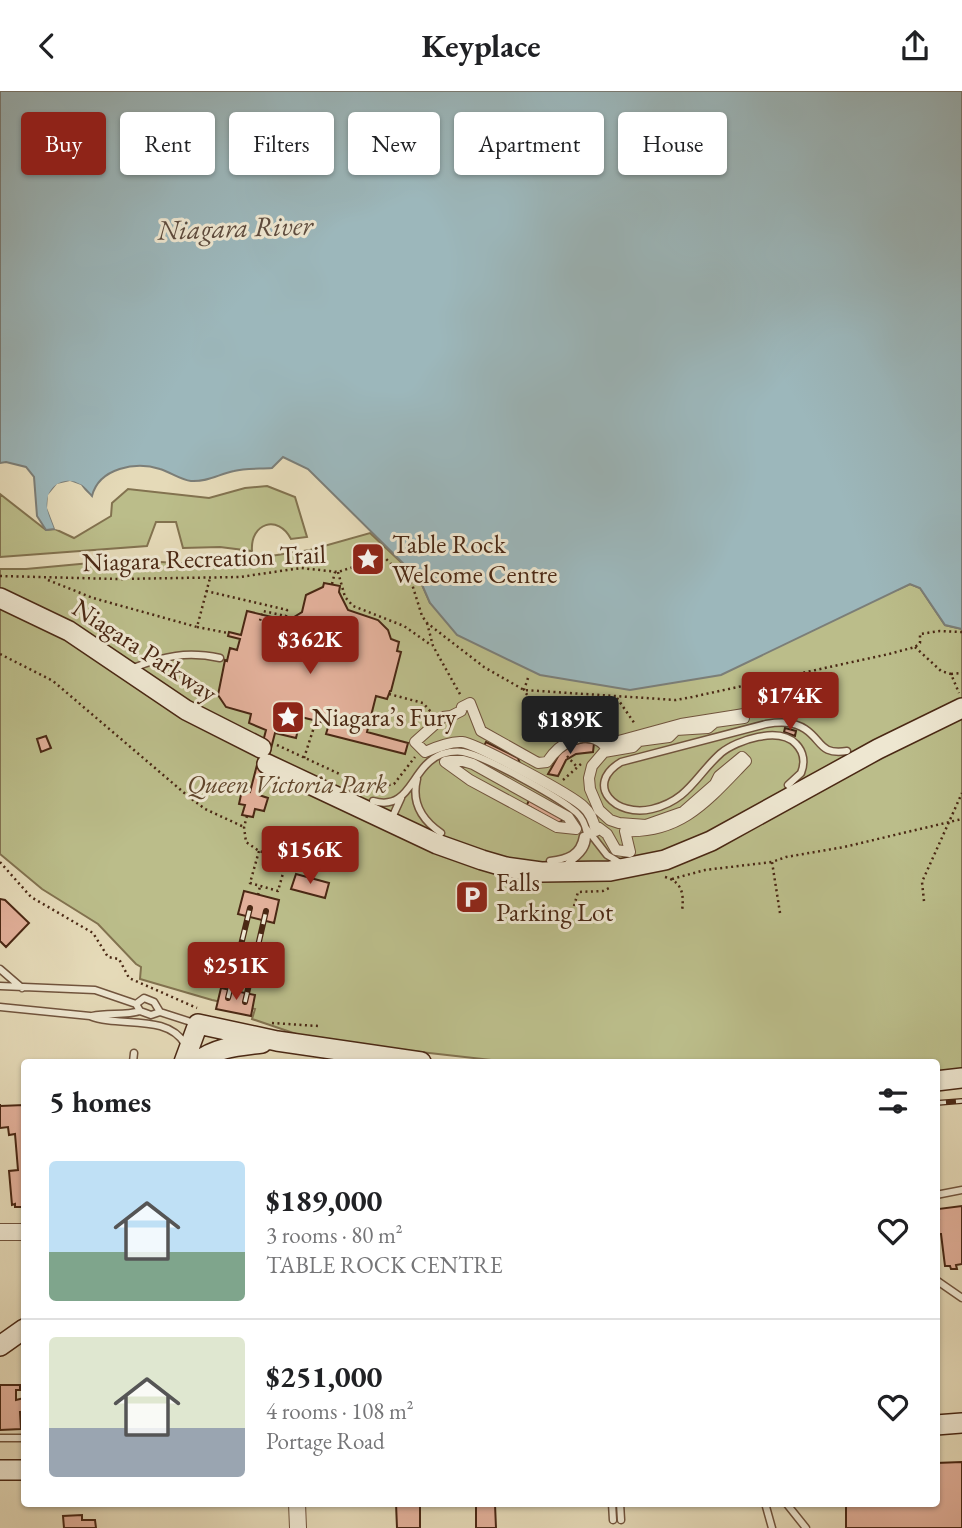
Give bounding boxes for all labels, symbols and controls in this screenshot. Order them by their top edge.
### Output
text: Keyplace [421,25,541,67]
icon: back [28,27,66,65]
icon: share [896,27,934,65]
chip: Buy [21,112,106,175]
chip: Rent [120,112,215,175]
chip: Filters [229,112,334,175]
chip: New [348,112,440,175]
chip: Apartment [454,112,604,175]
chip: House [618,112,727,175]
water label: Niagara River [156,206,315,248]
place label: Table Rock Welcome Centre [392,527,557,591]
street label: Niagara Recreation Trail [82,537,326,579]
place icon: Table Rock Welcome Centre [349,540,387,578]
street label: Niagara Parkway [66,590,225,710]
pin: $362K [261,617,359,676]
text: $362K [278,624,342,654]
pin: $174K [741,673,839,732]
text: $174K [758,680,822,710]
pin: $189K [521,697,619,756]
place icon: Niagara’s Fury [269,698,307,736]
place label: Niagara’s Fury [312,700,457,734]
text: $189K [538,704,602,734]
park label: Queen Victoria Park [187,767,387,801]
pin: $156K [261,827,359,886]
text: $156K [278,834,342,864]
place label: Falls Parking Lot [496,865,613,929]
parking icon: Falls Parking Lot [453,878,491,916]
pin: $251K [187,943,285,1002]
text: $251K [204,950,268,980]
text: 5 homes [49,1082,151,1121]
icon: filters [874,1082,912,1120]
text: $189,000 [266,1181,382,1220]
icon: home [105,1189,189,1273]
icon: heart [874,1212,912,1250]
text: 3 rooms · 80 m² [266,1220,403,1250]
text: TABLE ROCK CENTRE [266,1250,503,1280]
text: $251,000 [266,1357,382,1396]
icon: home [105,1365,189,1449]
icon: heart [874,1388,912,1426]
text: 4 rooms · 108 m² [266,1396,414,1426]
text: Portage Road [266,1426,385,1456]

